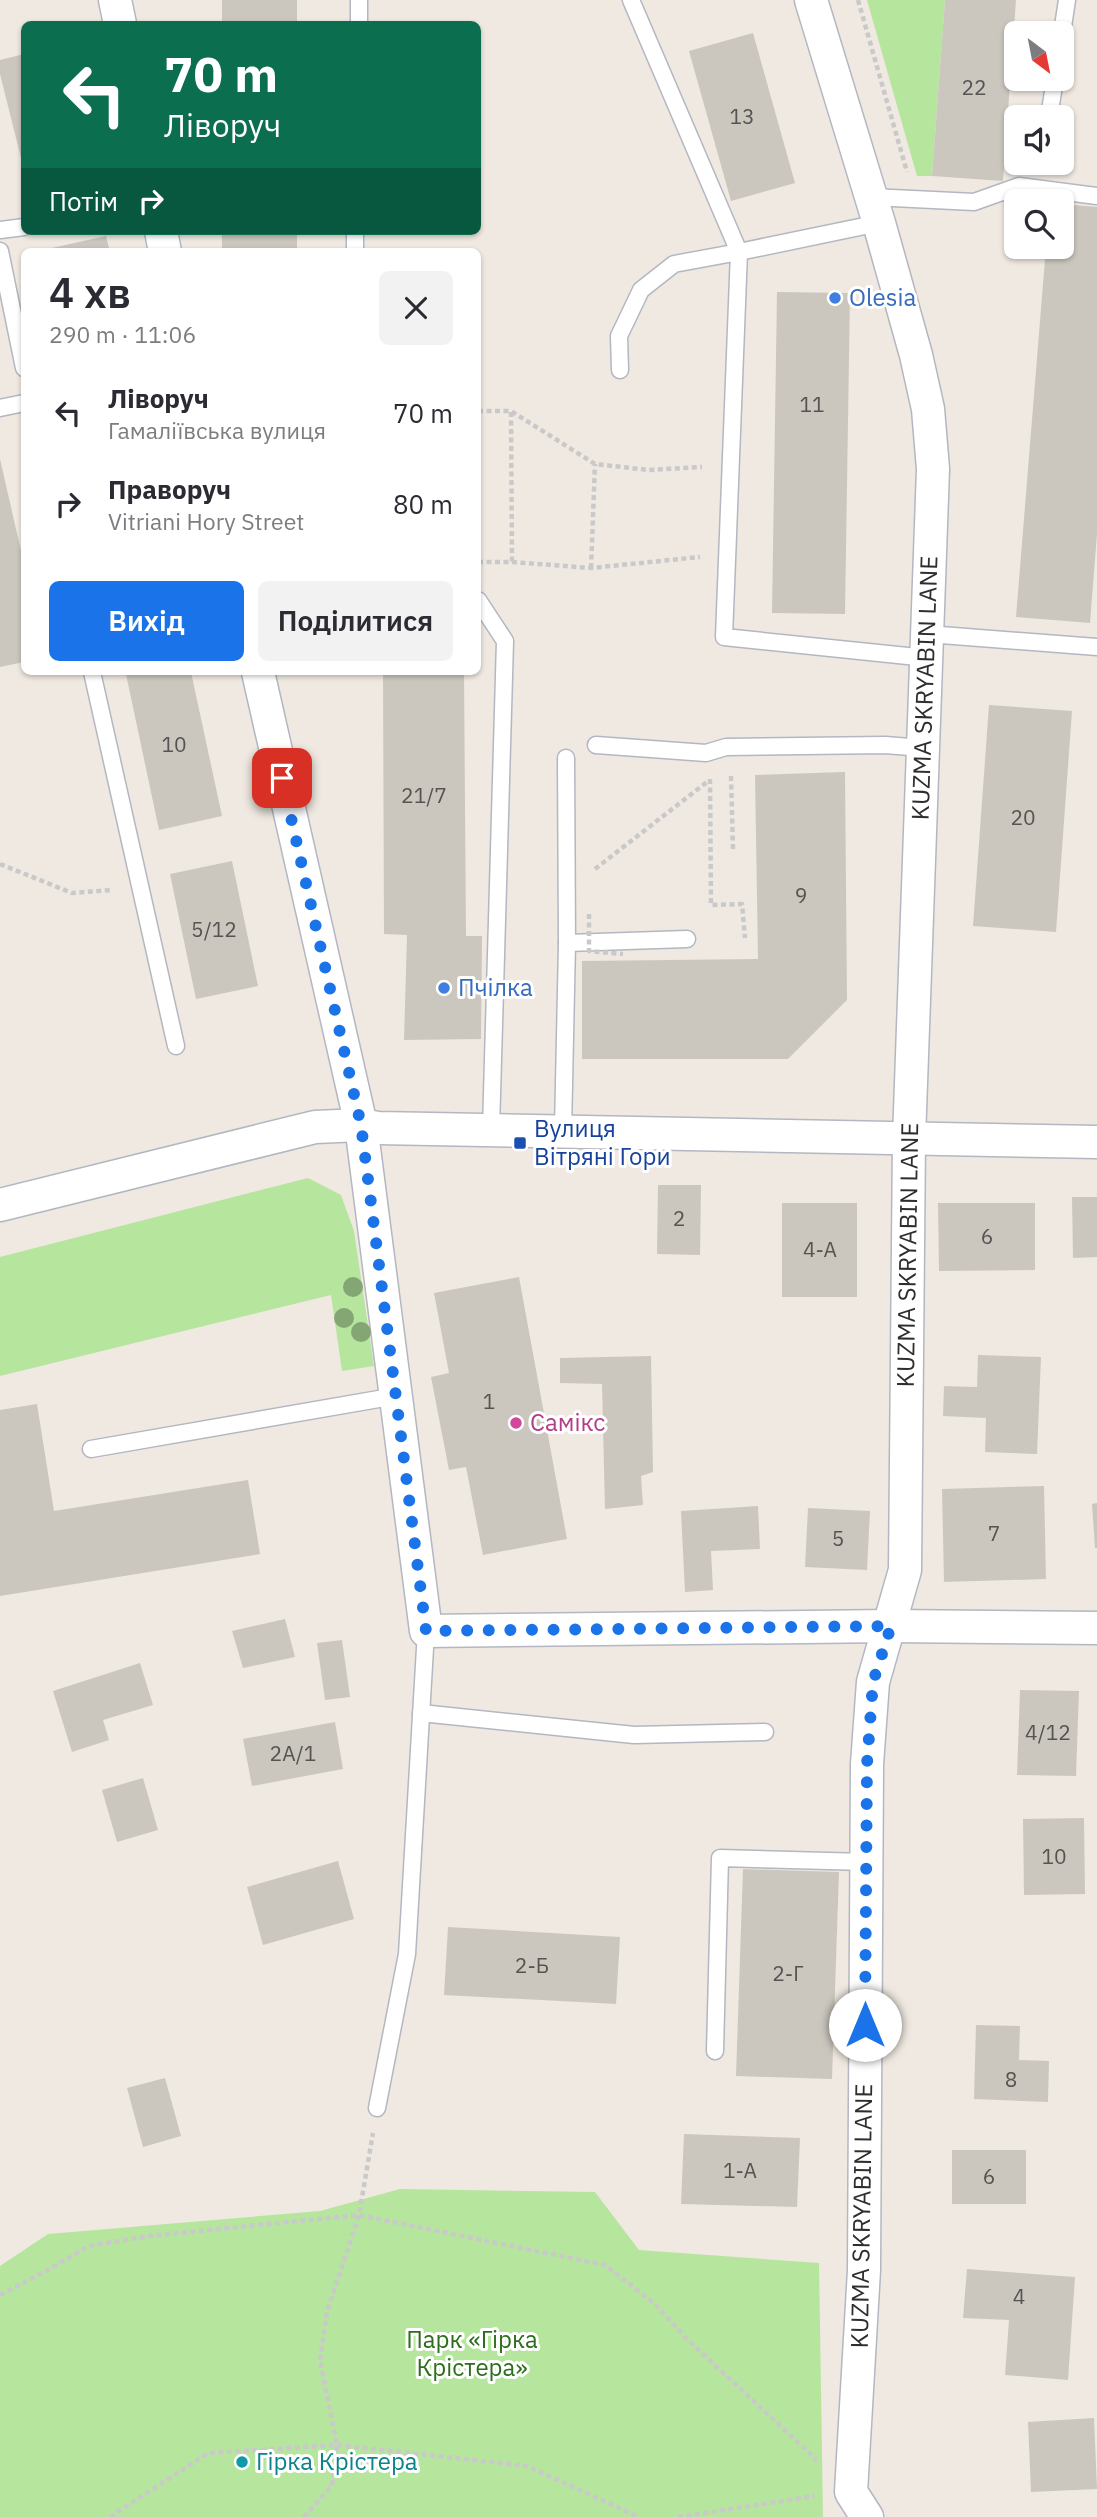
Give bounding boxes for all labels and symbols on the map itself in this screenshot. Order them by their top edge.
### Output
north arrow [1004,21,1074,91]
house number: 22 [961,73,987,101]
house number: 13 [729,102,755,130]
place label: Olesia [849,281,916,313]
marker: Olesia [827,290,843,306]
house number: 11 [799,390,825,418]
street label: KUZMA SKRYABIN LANE [903,555,945,821]
house number: 10 [161,730,187,758]
pin [252,748,312,808]
house number: 21/7 [401,781,447,809]
house number: 20 [1010,803,1036,831]
house number: 9 [795,881,807,909]
house number: 5/12 [191,915,237,943]
place label: Пчілка [458,971,533,1003]
marker: Пчілка [436,980,452,996]
place label: Вулиця Вітряні Гори [534,1112,671,1172]
street label: KUZMA SKRYABIN LANE [889,1122,925,1388]
marker: Вулиця Вітряні Гори [512,1135,528,1151]
house number: 2 [673,1204,685,1232]
house number: 6 [981,1222,993,1250]
house number: 4-А [803,1235,837,1263]
house number: 1 [483,1387,495,1415]
place label: Самікс [530,1406,605,1438]
marker: Самікс [508,1415,524,1431]
house number: 7 [988,1519,1000,1547]
house number: 5 [832,1524,844,1552]
house number: 4/12 [1025,1718,1071,1746]
house number: 2А/1 [270,1739,316,1767]
house number: 10 [1041,1842,1067,1870]
house number: 2-Б [515,1951,549,1979]
house number: 2-Г [772,1959,804,1987]
position arrow [828,1988,902,2062]
house number: 8 [1005,2065,1017,2093]
street label: KUZMA SKRYABIN LANE [843,2083,879,2349]
house number: 1-А [723,2156,757,2184]
house number: 6 [983,2162,995,2190]
house number: 4 [1013,2282,1025,2310]
park label: Парк «Гірка Крістера» [406,2323,538,2383]
place label: Гірка Крістера [256,2445,418,2477]
marker: Гірка Крістера [234,2454,250,2470]

